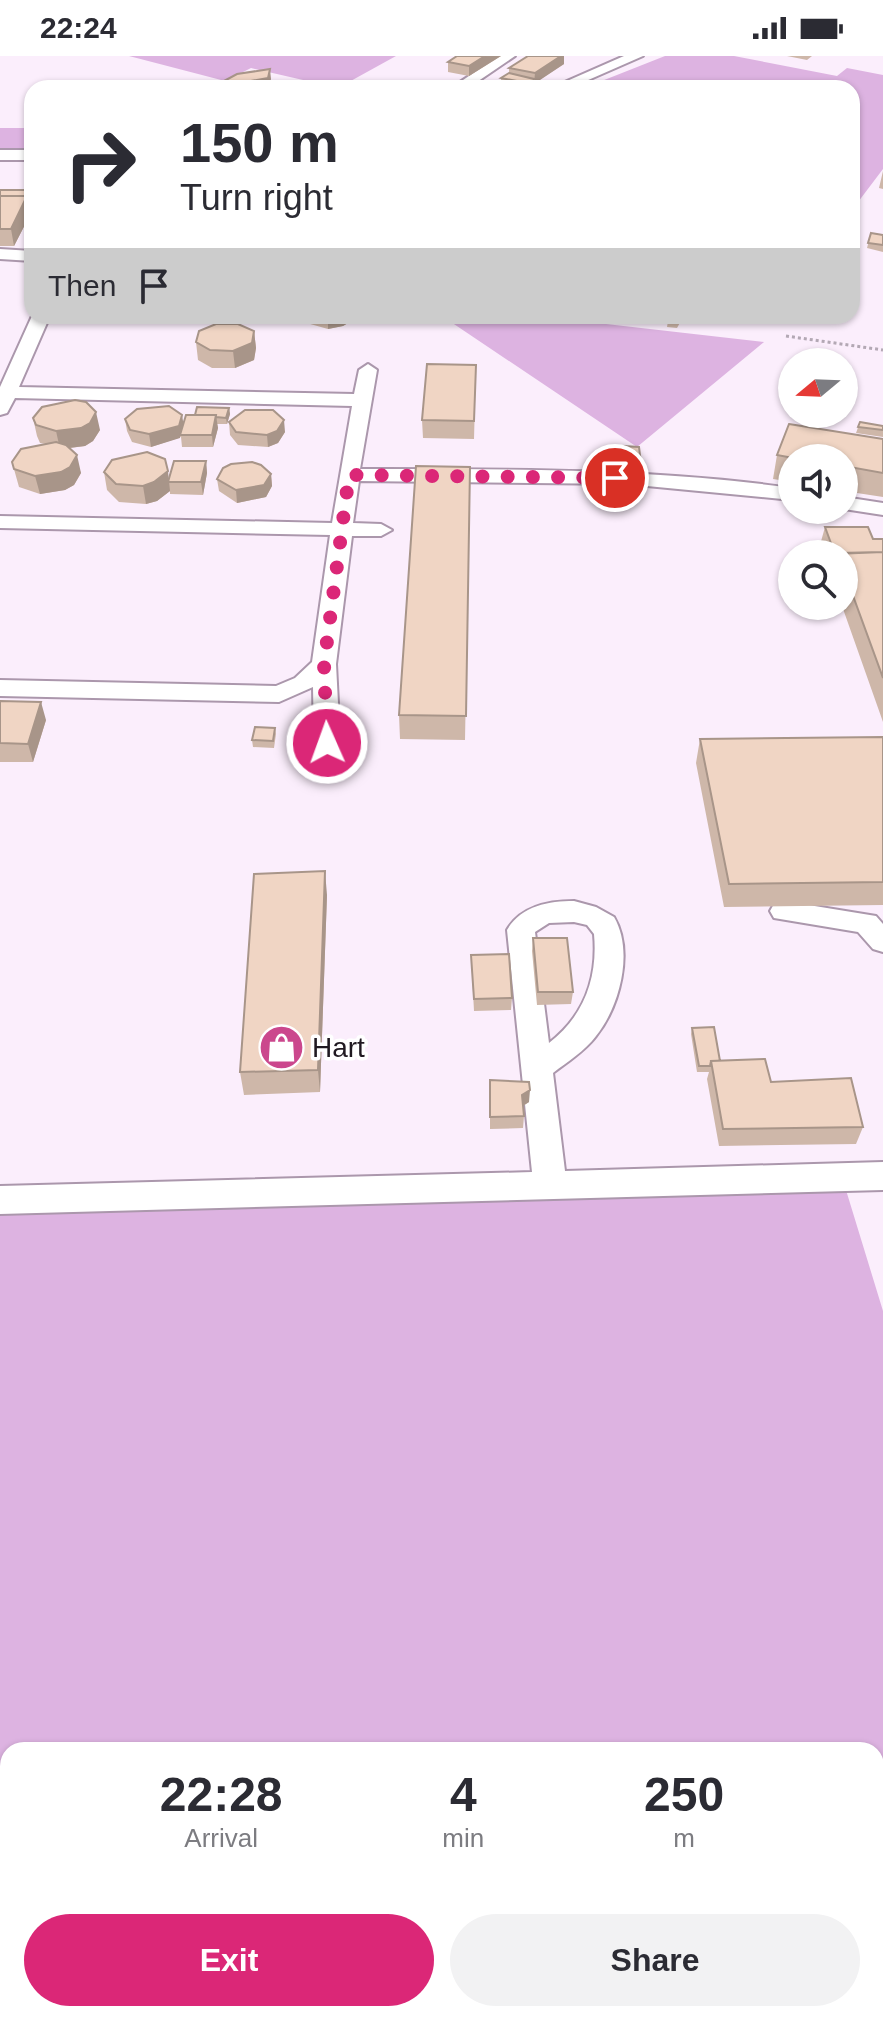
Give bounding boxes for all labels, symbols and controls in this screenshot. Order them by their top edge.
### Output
text: 22:24 [40,11,117,44]
text: 150 m [180,111,339,174]
icon: right [48,112,152,216]
text: Turn right [180,177,333,218]
icon: arrive [132,264,176,308]
text: Then [48,269,116,302]
north arrow [778,348,858,428]
map controls [778,348,858,620]
pin [581,444,649,512]
button: sound [778,444,858,524]
icon: arrive [593,456,637,500]
button: search [778,540,858,620]
position arrow [285,701,369,785]
shop icon: Hart [257,1023,305,1071]
place label: Hart [312,1032,365,1063]
text: 22:28 [160,1768,283,1821]
text: 4 [450,1768,477,1821]
text: 250 [644,1768,724,1821]
text: Arrival [184,1823,258,1853]
text: min [442,1823,484,1853]
text: m [673,1823,695,1853]
button: Exit [24,1914,434,2006]
button: Share [450,1914,860,2006]

